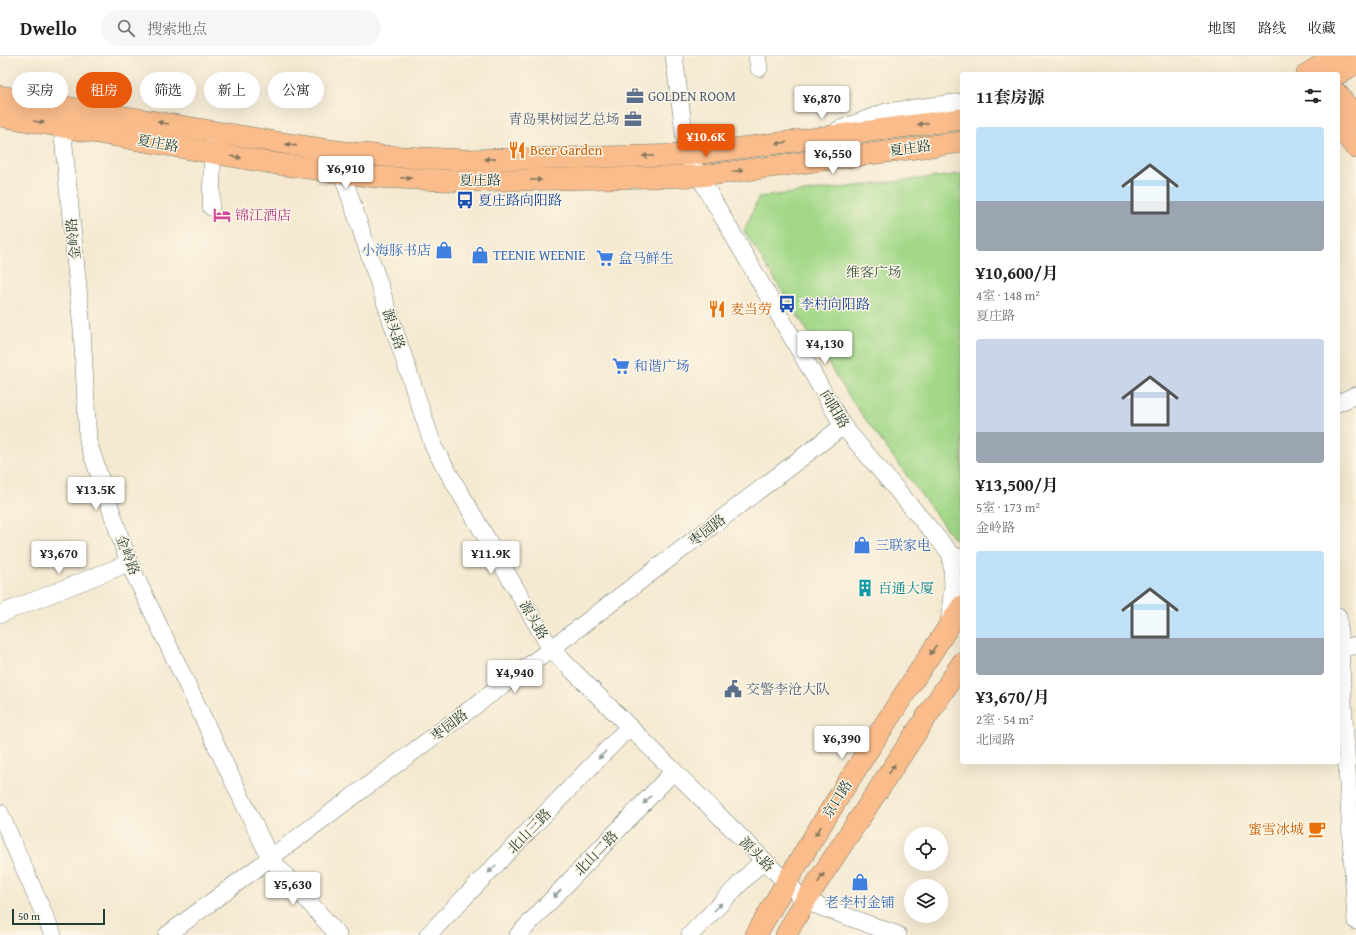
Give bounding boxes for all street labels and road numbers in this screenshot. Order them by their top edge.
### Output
street label: 夏庄路 [136,130,180,156]
street label: 夏庄路 [888,135,932,161]
street label: 夏庄路 [459,170,501,190]
street label: 金岭路 [61,217,85,261]
street label: 源头路 [378,306,410,352]
street label: 向阳路 [816,386,854,432]
street label: 枣园路 [684,509,730,551]
street label: 金岭路 [111,532,145,578]
street label: 源头路 [515,597,553,643]
street label: 枣园路 [426,704,472,746]
street label: 京口路 [817,776,857,822]
street label: 北山三路 [502,804,556,858]
street label: 北山二路 [569,826,623,880]
street label: 源头路 [735,832,779,876]

